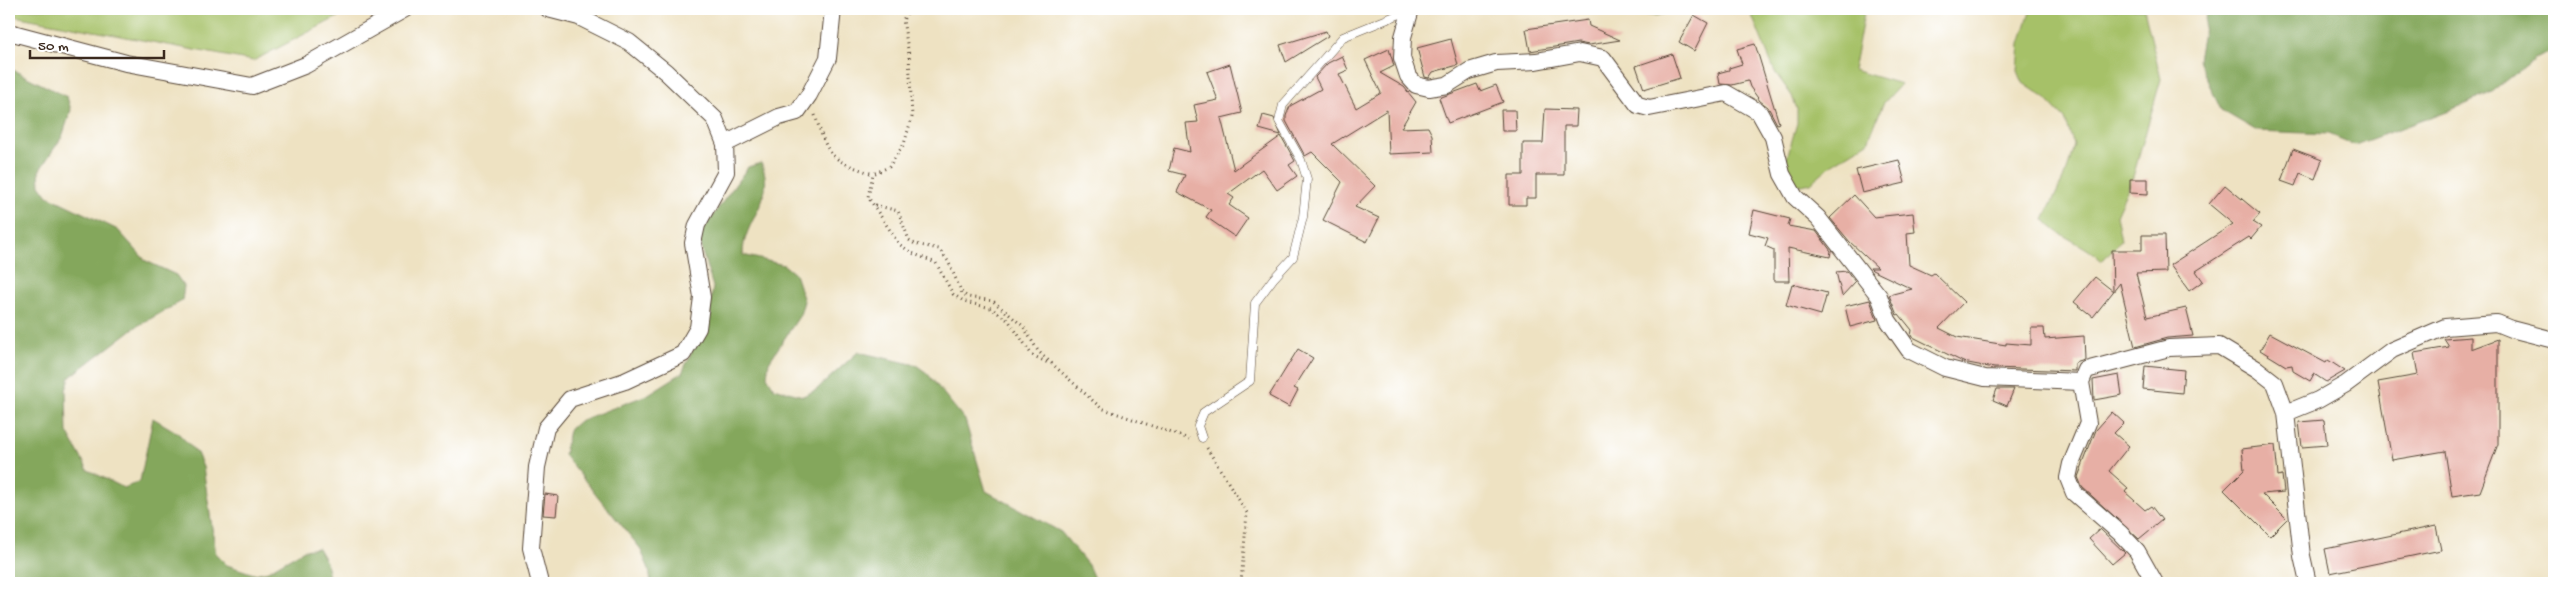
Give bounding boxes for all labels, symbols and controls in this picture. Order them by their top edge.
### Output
scale bar [30,28,164,60]
text: 50 m [38,38,69,56]

